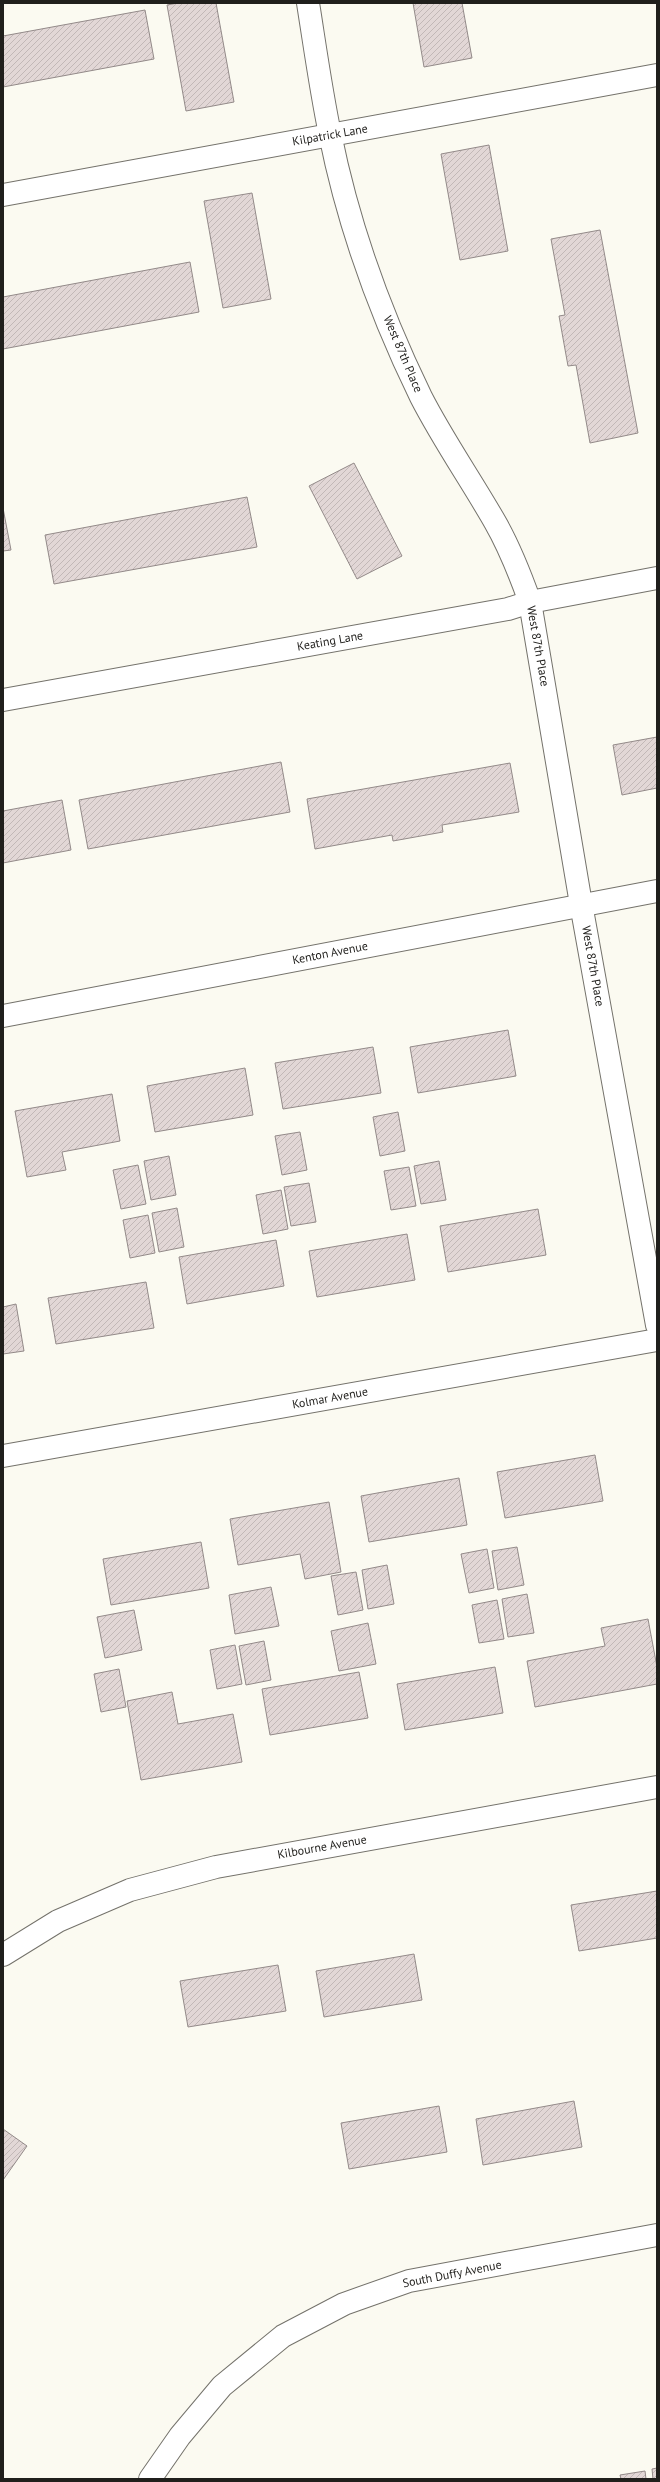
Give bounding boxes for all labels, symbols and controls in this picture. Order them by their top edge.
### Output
street label: Kilpatrick Lane [291,120,369,149]
street label: West 87th Place [381,313,426,394]
street label: West 87th Place [524,604,553,688]
street label: Keating Lane [296,627,364,654]
street label: West 87th Place [579,924,608,1008]
street label: Kenton Avenue [291,938,369,967]
street label: Kolmar Avenue [291,1383,369,1412]
street label: Kilbourne Avenue [276,1831,368,1862]
street label: South Duffy Avenue [401,2257,503,2290]

